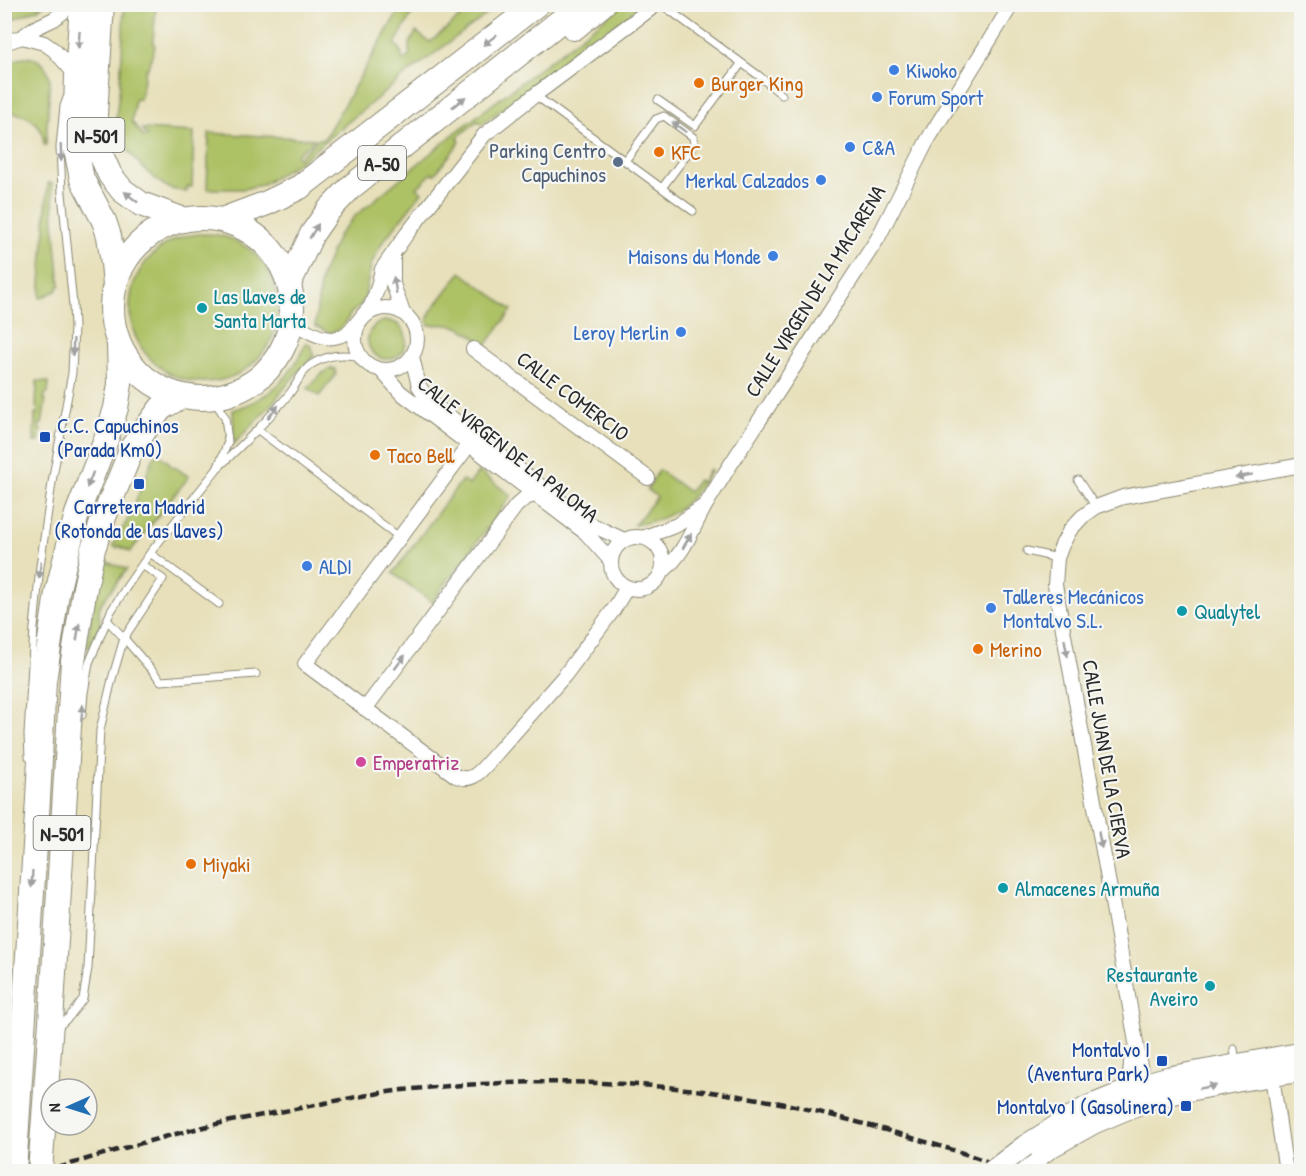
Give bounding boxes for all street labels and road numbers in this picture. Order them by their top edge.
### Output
road number: N-501 [68,118,124,152]
road number: A-50 [358,146,406,180]
street label: CALLE VIRGEN DE LA MACARENA [738,179,892,403]
street label: CALLE COMERCIO [511,344,635,448]
street label: CALLE VIRGEN DE LA PALOMA [411,369,605,529]
street label: CALLE JUAN DE LA CIERVA [1075,657,1139,861]
road number: N-501 [34,816,90,850]

